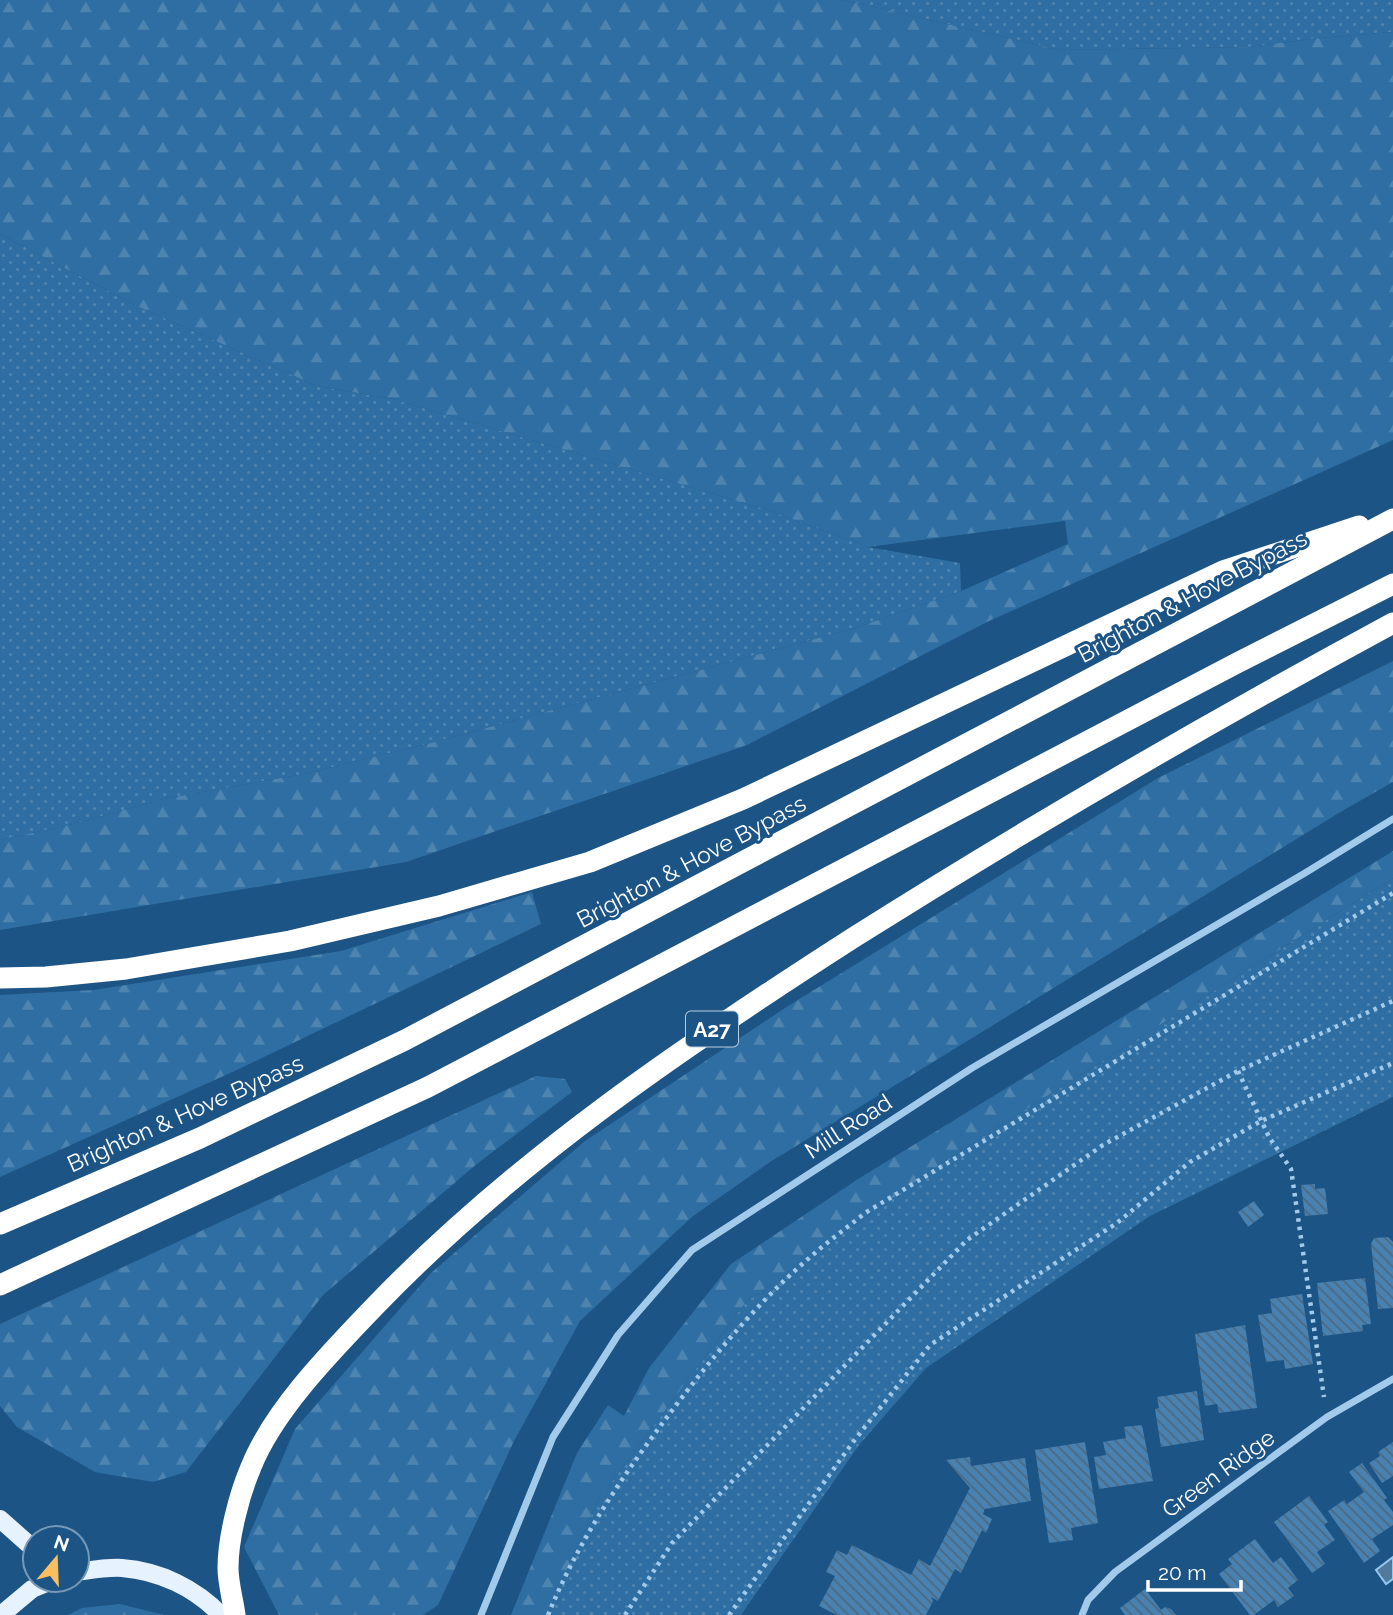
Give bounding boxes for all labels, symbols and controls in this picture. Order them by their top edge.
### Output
street label: Brighton & Hove Bypass [1073,524,1311,668]
street label: Brighton & Hove Bypass [572,789,810,933]
road number: A27 [686,1012,738,1046]
street label: Brighton & Hove Bypass [63,1049,307,1177]
street label: Mill Road [800,1088,896,1164]
street label: Green Ridge [1157,1423,1279,1523]
north arrow [21,1524,91,1594]
text: N [51,1530,72,1556]
scale bar [1148,1548,1241,1592]
text: 20 m [1158,1560,1206,1585]

